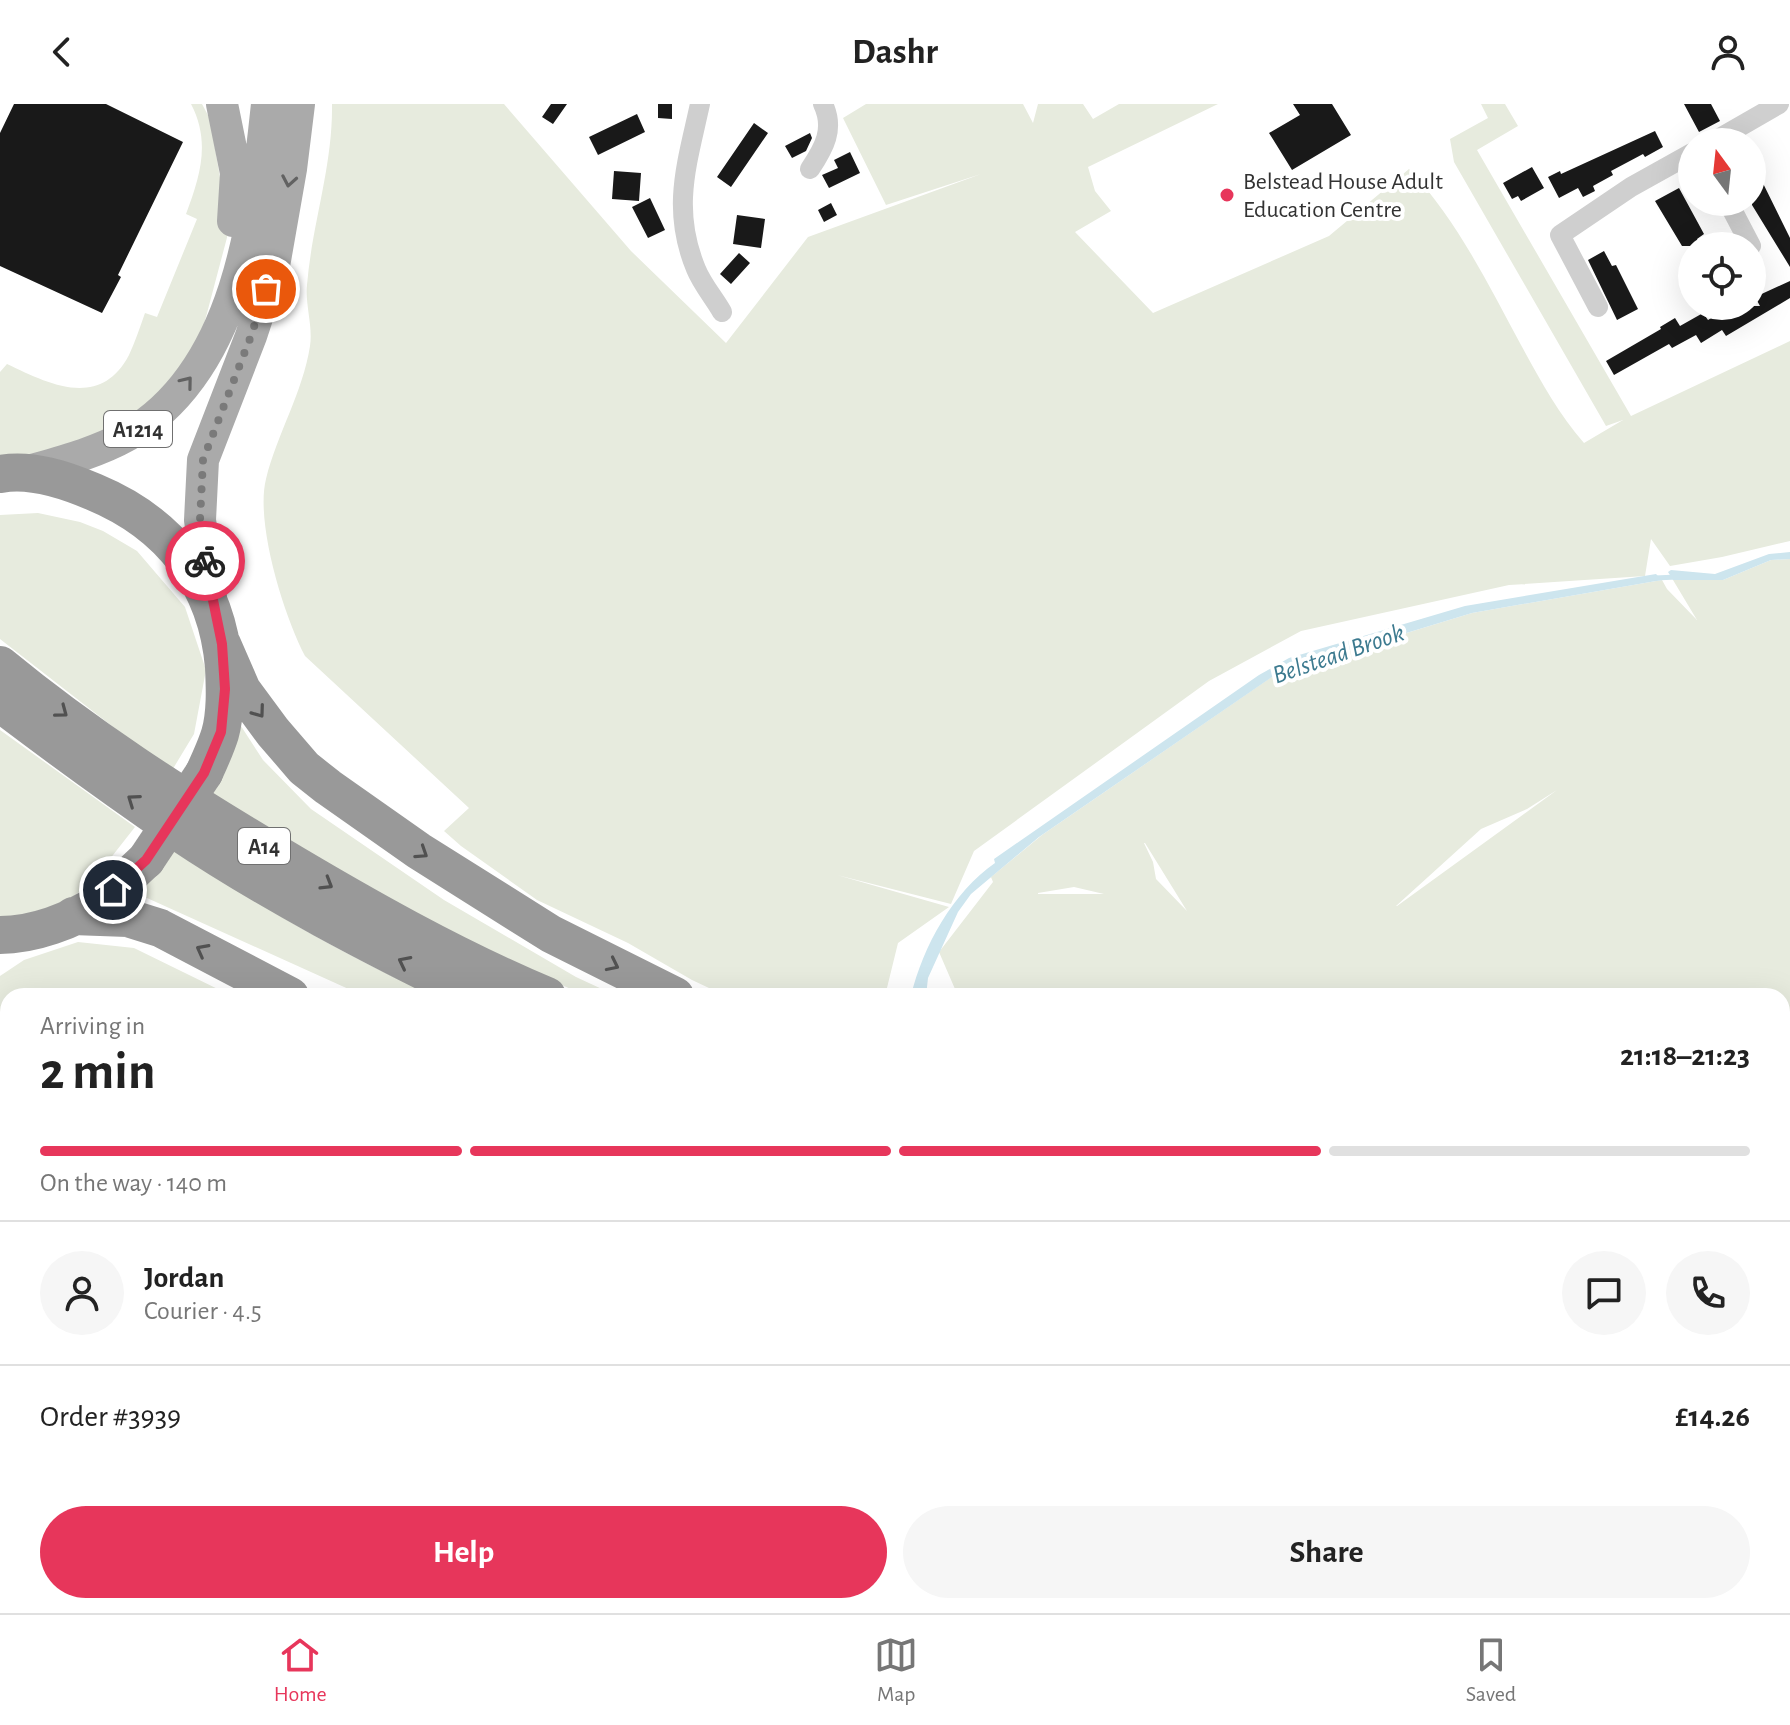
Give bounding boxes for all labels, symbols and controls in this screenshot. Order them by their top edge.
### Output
icon: back [40,30,84,74]
icon: person [1706,30,1750,74]
text: Dashr [852,34,938,70]
north arrow [1678,128,1766,216]
map controls [1678,128,1766,320]
place label: Belstead House Adult Education Centre [1243,170,1443,222]
one-way arrow [281,175,298,188]
marker: Belstead House Adult Education Centre [1218,186,1236,204]
button: locate [1678,232,1766,320]
pin [232,255,300,323]
icon: bag [244,267,288,311]
one-way arrow [178,376,192,391]
road number: A1214 [104,411,172,447]
courier [165,521,245,601]
icon: bike [183,539,227,583]
water label: Belstead Brook [1269,619,1407,689]
one-way arrow [53,703,68,717]
one-way arrow [249,704,263,718]
one-way arrow [127,795,141,810]
road number: A14 [238,828,290,864]
one-way arrow [414,844,428,859]
pin [79,856,147,924]
icon: home [91,868,135,912]
one-way arrow [318,874,333,890]
one-way arrow [195,945,210,960]
one-way arrow [605,955,620,971]
one-way arrow [398,956,412,971]
text: Arriving in [40,1013,145,1039]
text: 21:18–21:23 [1620,1041,1750,1071]
text: 2 min [40,1046,155,1098]
text: On the way · 140 m [40,1170,227,1196]
button: person [40,1251,124,1335]
button: chat [1562,1251,1646,1335]
button: phone [1666,1251,1750,1335]
text: Jordan [144,1263,224,1293]
text: Courier · 4.5 [144,1298,262,1324]
text: Order #3939 [40,1402,181,1432]
text: £14.26 [1675,1402,1750,1432]
button: Help [40,1506,887,1598]
button: Share [903,1506,1750,1598]
tab: Home [274,1633,327,1707]
tab: Map [874,1633,918,1707]
tab: Saved [1466,1633,1516,1707]

